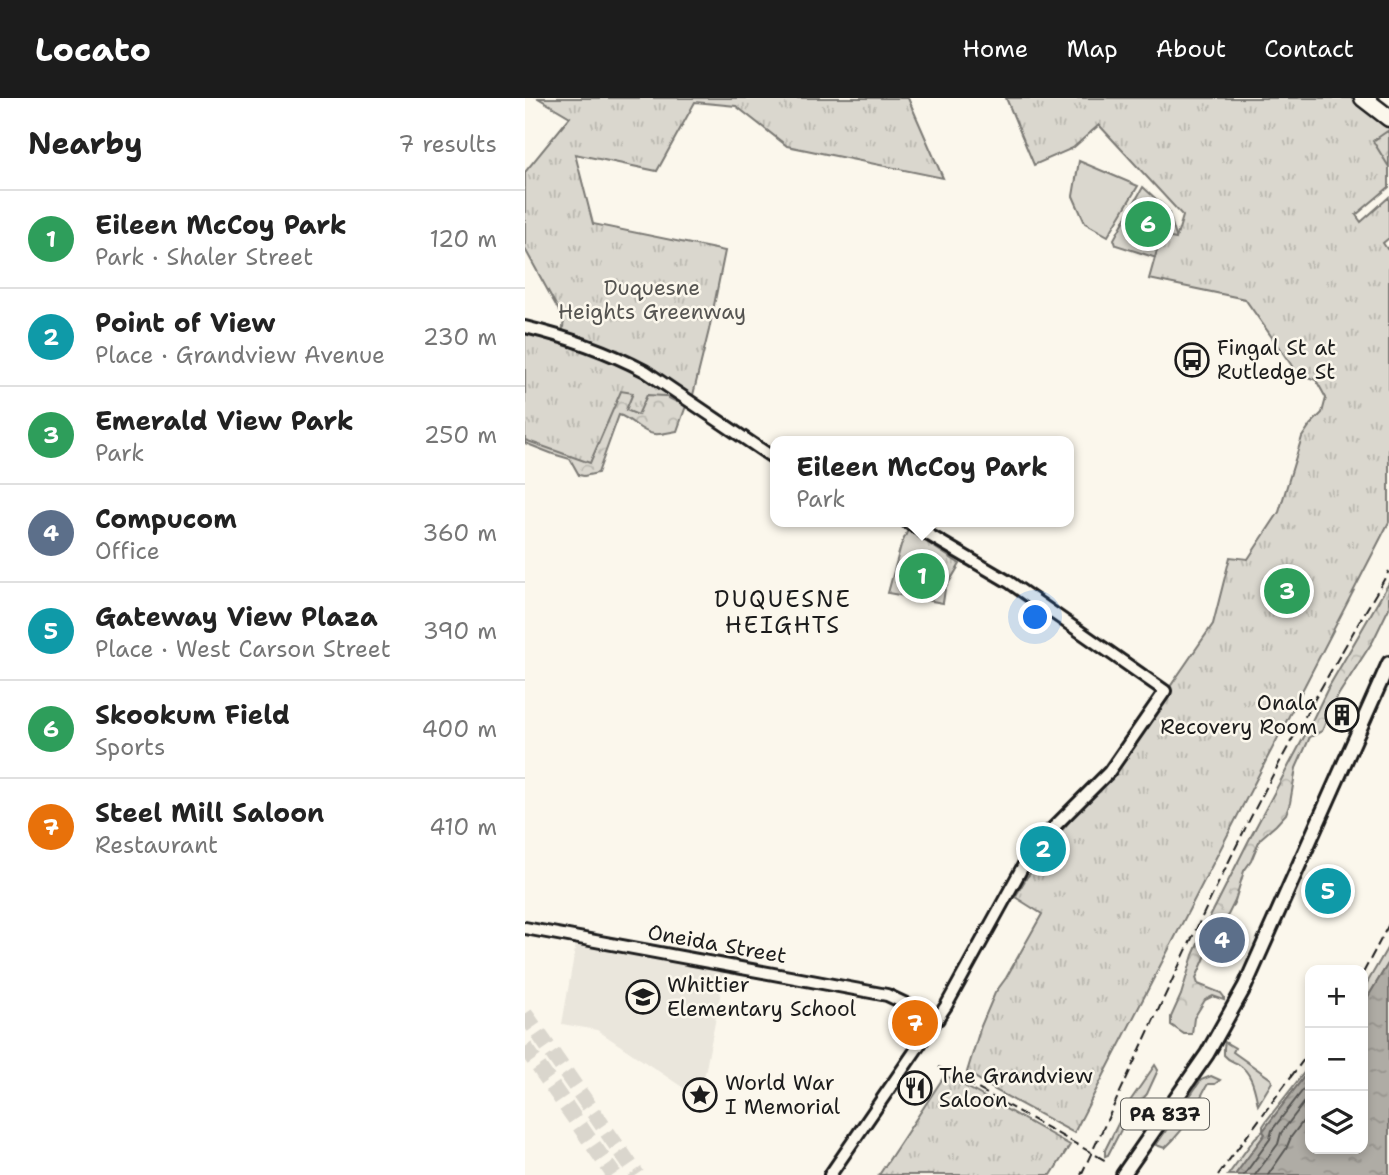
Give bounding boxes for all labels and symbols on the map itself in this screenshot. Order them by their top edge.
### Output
pin: 6 [1125,198,1171,250]
park label: Duquesne Heights Greenway [558,274,746,326]
place label: Fingal St at Rutledge St [1217,334,1336,386]
bus stop icon: Fingal St at Rutledge St [1173,341,1211,379]
pin: 1 [899,550,945,602]
pin: 3 [1264,565,1310,617]
district label: DUQUESNE HEIGHTS [714,584,852,640]
your location [1018,600,1052,634]
place label: Onala Recovery Room [1160,689,1317,741]
building icon: Onala Recovery Room [1323,696,1361,734]
pin: 2 [1020,823,1066,875]
pin: 5 [1305,865,1351,917]
pin: 4 [1199,914,1245,966]
street label: Oneida Street [645,918,789,970]
place label: Whittier Elementary School [667,971,857,1023]
school or university icon: Whittier Elementary School [624,978,662,1016]
pin: 7 [892,997,938,1049]
place label: The Grandview Saloon [939,1062,1093,1114]
place label: World War I Memorial [725,1069,841,1121]
restaurant icon: The Grandview Saloon [896,1069,934,1107]
place icon: World War I Memorial [681,1076,719,1114]
road number: PA 837 [1121,1098,1209,1130]

